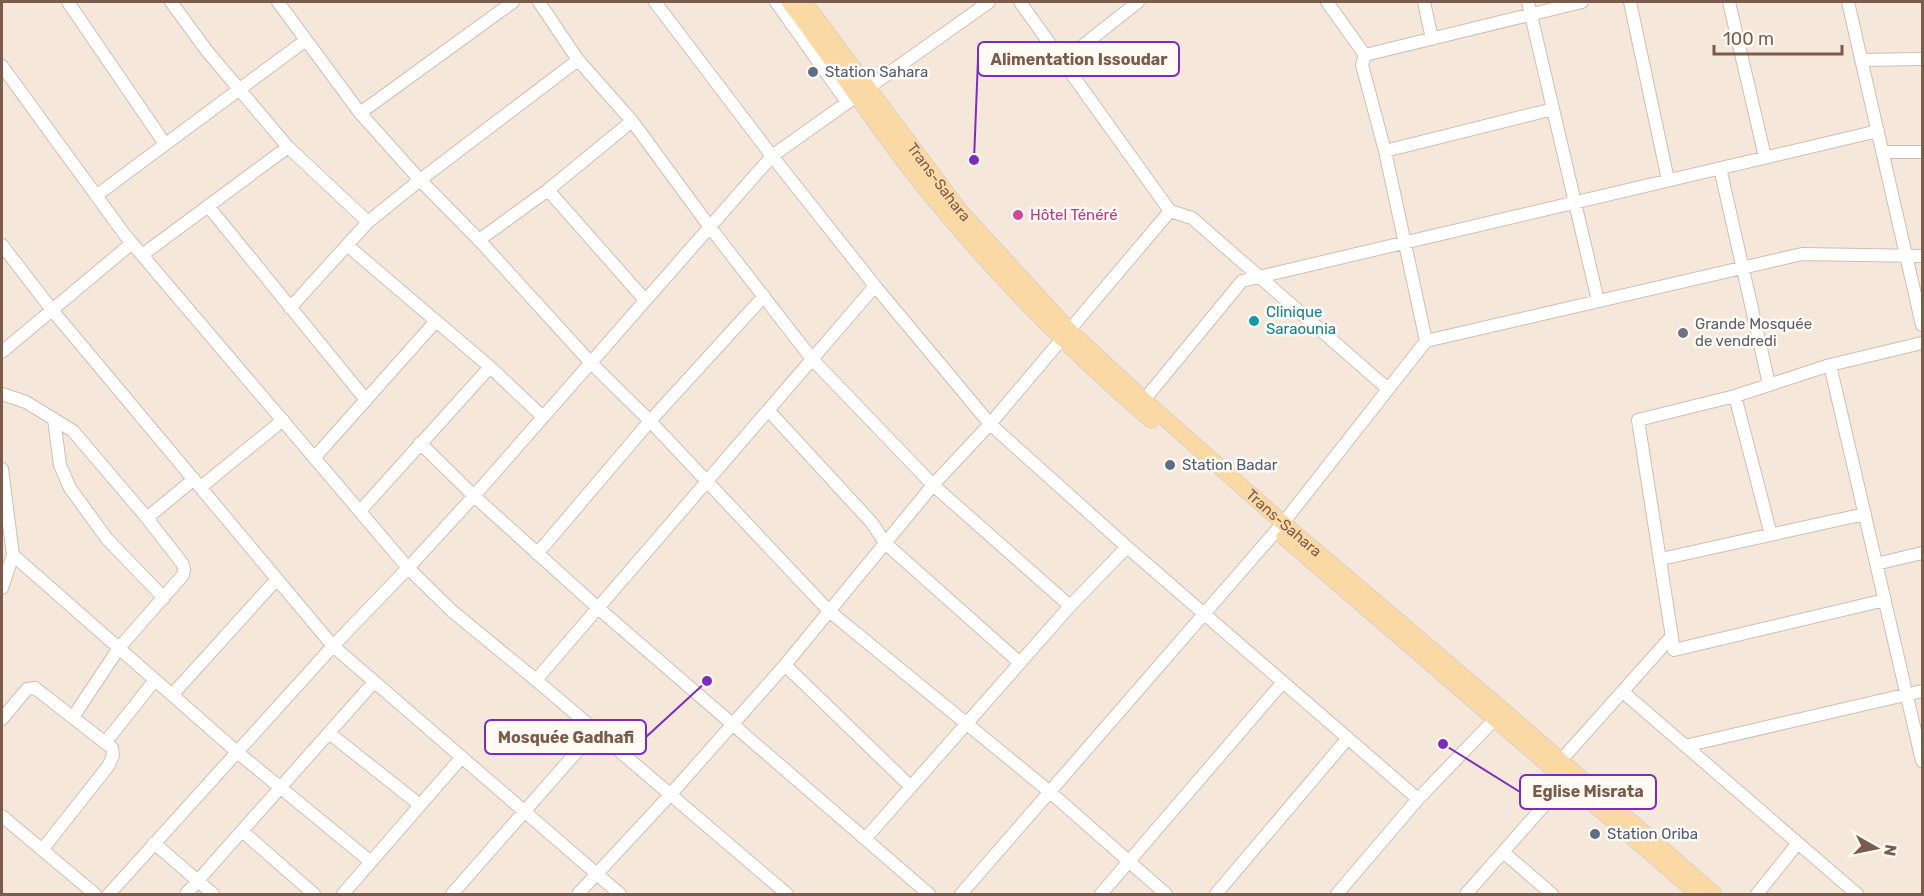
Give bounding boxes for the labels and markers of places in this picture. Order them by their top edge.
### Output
callout: Alimentation Issoudar [978,42,1179,76]
place label: Station Sahara [825,63,928,81]
marker: Station Sahara [806,65,820,79]
place label: Hôtel Ténéré [1030,206,1118,224]
marker: Hôtel Ténéré [1011,208,1025,222]
place label: Clinique Saraounia [1266,303,1336,338]
marker: Clinique Saraounia [1247,314,1261,328]
place label: Grande Mosquée de vendredi [1695,315,1812,350]
marker: Grande Mosquée de vendredi [1676,326,1690,340]
place label: Station Badar [1182,456,1278,474]
marker: Station Badar [1163,458,1177,472]
callout: Mosquée Gadhafi [485,720,646,754]
callout: Eglise Misrata [1520,775,1656,809]
place label: Station Oriba [1607,825,1698,843]
marker: Station Oriba [1588,827,1602,841]

